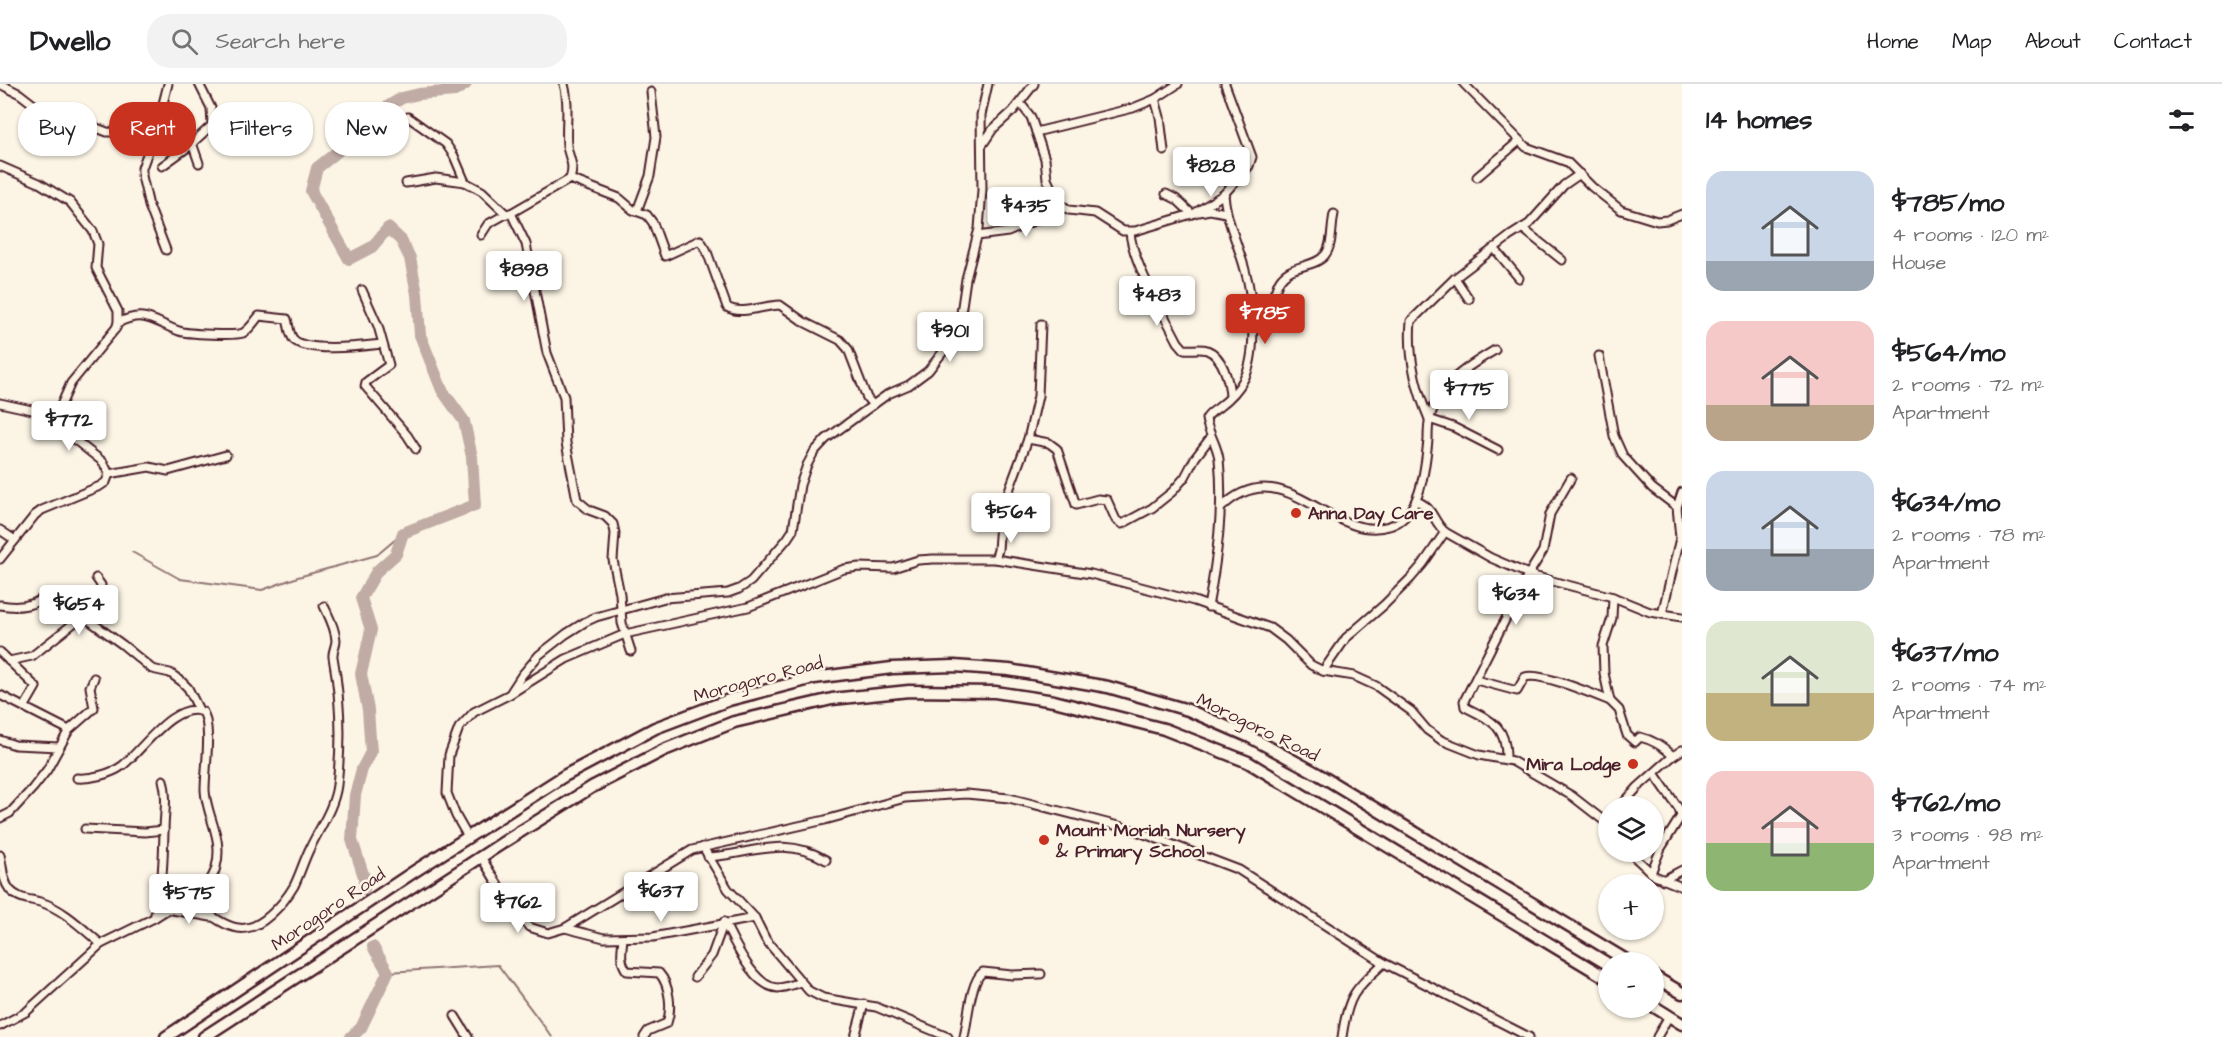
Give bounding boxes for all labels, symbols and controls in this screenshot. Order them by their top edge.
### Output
search box [147,14,567,68]
text: Dwello [30,22,111,61]
icon: search [168,25,201,58]
text: Search here [216,26,345,57]
text: Home [1867,27,1919,56]
text: Map [1952,27,1992,56]
text: About [2025,27,2081,56]
text: Contact [2114,27,2192,56]
chip: Buy [18,102,97,156]
chip: Rent [109,102,196,156]
chip: Filters [208,102,313,156]
chip: New [325,102,409,156]
text: 14 homes [1706,102,1812,138]
icon: filters [2165,104,2198,137]
pin: $828 [1175,147,1247,198]
text: $828 [1187,152,1235,180]
text: $785/mo [1892,185,2004,221]
pin: $435 [990,187,1062,238]
text: $435 [1001,192,1051,220]
icon: home [1754,195,1826,267]
text: 4 rooms · 120 m² [1892,221,2049,249]
text: House [1892,249,1946,277]
pin: $898 [488,251,560,302]
text: $898 [500,256,548,284]
pin: $483 [1121,276,1193,327]
text: $483 [1133,281,1181,309]
pin: $785 [1229,294,1301,345]
text: $785 [1240,299,1290,327]
pin: $901 [914,312,986,363]
text: $901 [931,317,969,345]
text: $564/mo [1892,335,2006,371]
icon: home [1754,345,1826,417]
pin: $775 [1433,370,1505,421]
text: 2 rooms · 72 m² [1892,371,2044,399]
text: $775 [1444,375,1494,403]
text: Apartment [1892,399,1990,427]
pin: $772 [33,401,105,452]
text: $772 [45,406,93,434]
text: $634/mo [1892,485,2000,521]
pin: $564 [975,493,1047,544]
icon: home [1754,495,1826,567]
text: $564 [985,498,1037,526]
place label: Anna Day Care [1308,501,1434,527]
marker: Anna Day Care [1289,506,1303,520]
text: 2 rooms · 78 m² [1892,521,2046,549]
text: Apartment [1892,549,1990,577]
pin: $634 [1480,575,1552,626]
text: $634 [1492,580,1540,608]
pin: $654 [43,585,115,636]
text: $654 [53,590,105,618]
text: $637/mo [1892,635,1999,671]
icon: home [1754,645,1826,717]
street label: Morogoro Road [691,650,826,710]
text: 2 rooms · 74 m² [1892,671,2046,699]
street label: Morogoro Road [1192,687,1323,769]
text: Apartment [1892,699,1990,727]
place label: Mira Lodge [1526,752,1621,778]
marker: Mira Lodge [1626,757,1640,771]
text: $762/mo [1892,785,2000,821]
icon: home [1754,795,1826,867]
map controls [1598,796,1664,1018]
button: layers [1598,796,1664,862]
place label: Mount Moriah Nursery & Primary School [1055,818,1246,865]
text: 3 rooms · 98 m² [1892,821,2044,849]
marker: Mount Moriah Nursery & Primary School [1037,833,1051,847]
text: Apartment [1892,849,1990,877]
street label: Morogoro Road [266,862,391,958]
pin: $637 [625,872,697,923]
pin: $575 [153,874,225,925]
button: + [1598,874,1664,940]
text: $637 [638,877,684,905]
text: $575 [163,879,215,907]
pin: $762 [482,883,554,934]
text: $762 [494,888,542,916]
button: − [1598,952,1664,1018]

